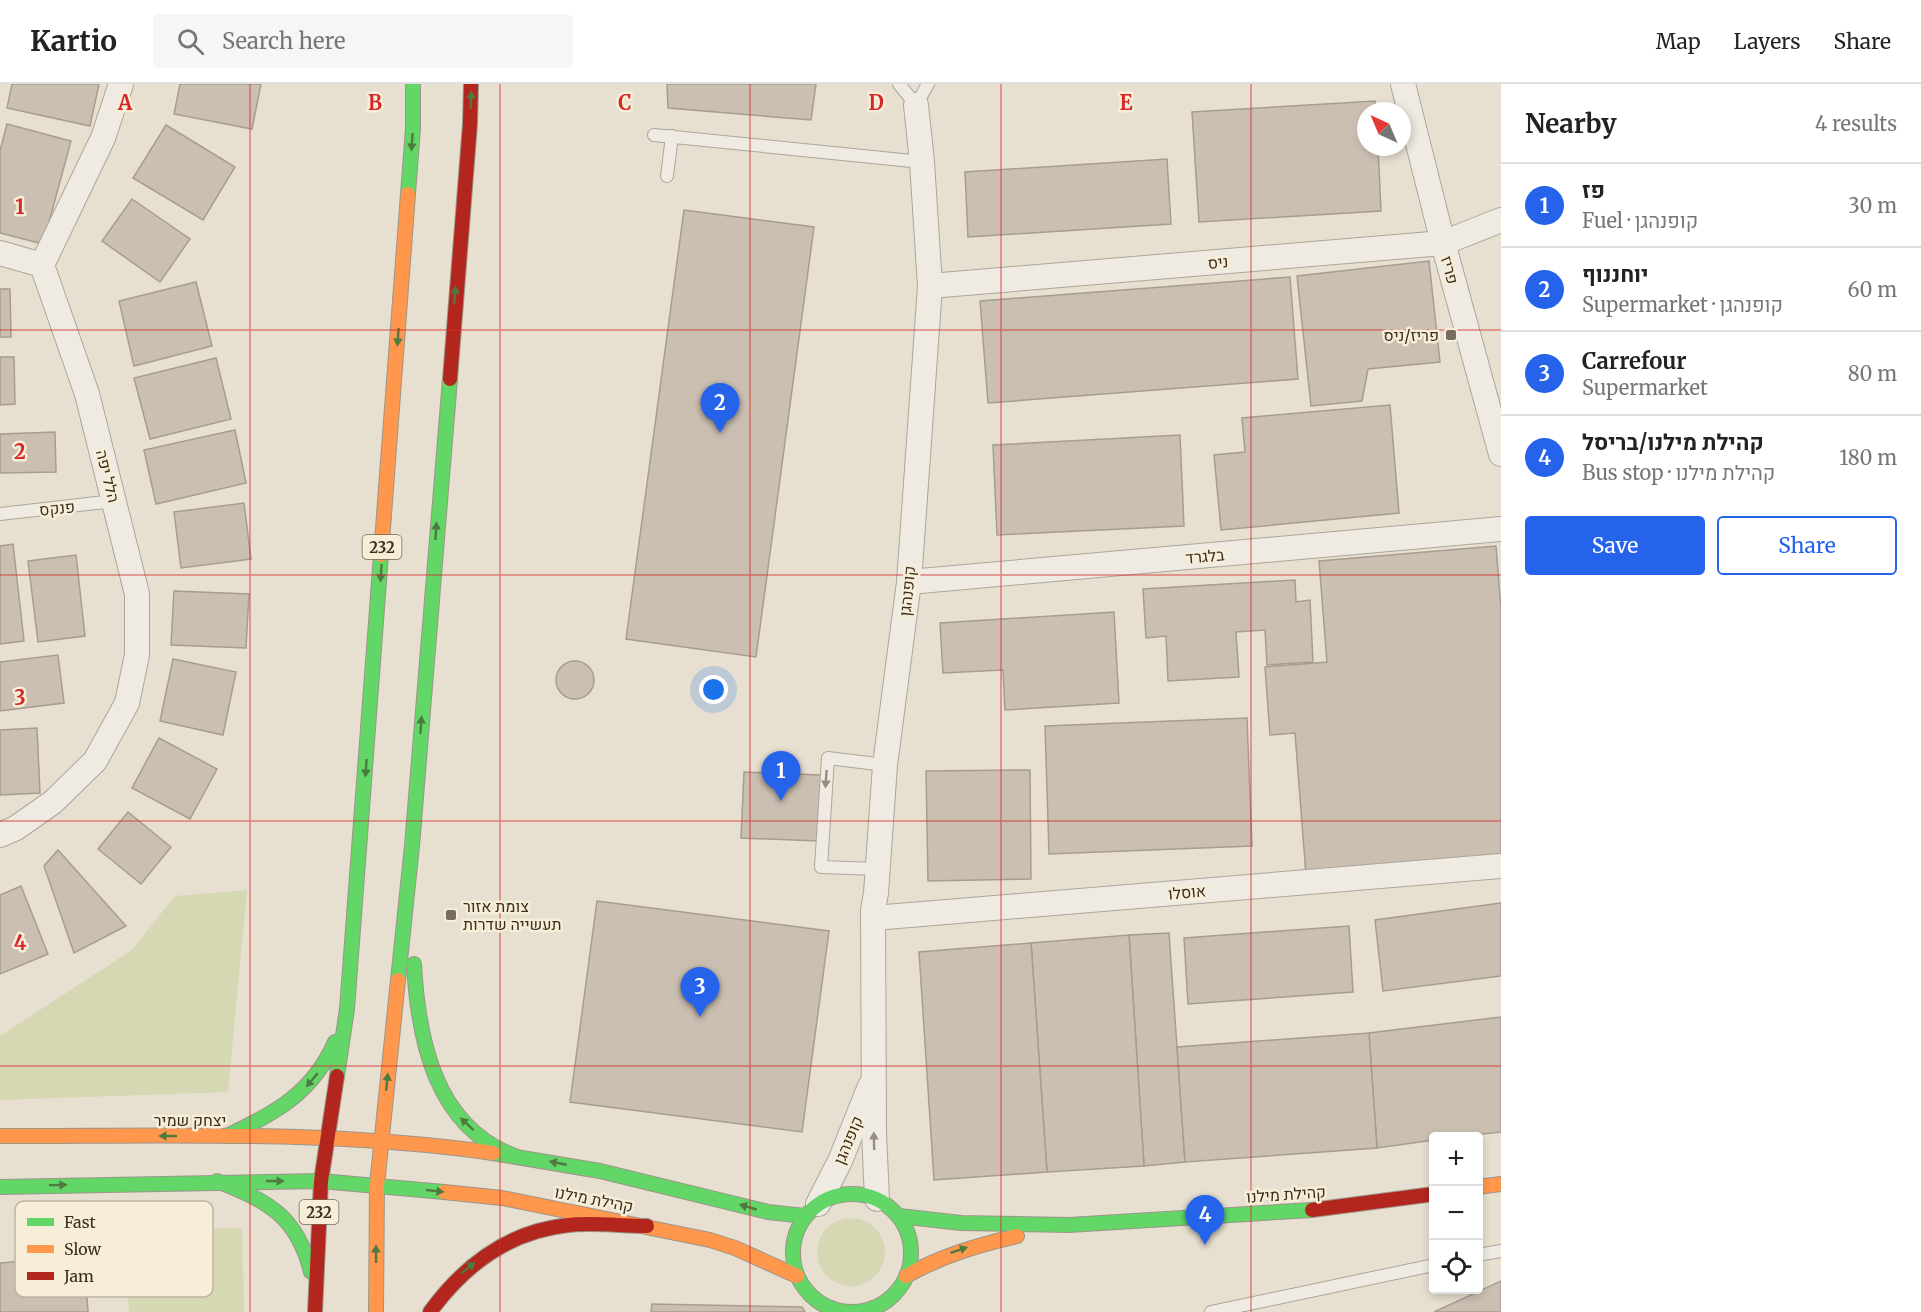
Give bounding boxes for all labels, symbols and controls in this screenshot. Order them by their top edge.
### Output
search box [153,14,573,68]
text: Kartio [30,23,117,59]
icon: search [174,25,207,58]
text: Search here [222,27,345,55]
text: Map [1656,28,1701,55]
text: Layers [1734,28,1801,55]
text: Share [1834,28,1891,55]
text: A [117,90,133,115]
text: B [368,90,382,115]
text: C [618,90,632,115]
text: D [868,90,884,115]
text: E [1119,90,1133,115]
one-way arrow [466,91,475,110]
north arrow [1357,102,1411,156]
text: Nearby [1525,107,1617,140]
text: 4 results [1815,111,1897,136]
one-way arrow [407,133,417,152]
text: פז [1582,176,1605,204]
text: 1 [1540,193,1549,218]
text: 30 m [1848,193,1897,218]
text: 1 [15,194,25,219]
text: Fuel · קופנהגן [1582,208,1698,233]
street label: ניס [1207,251,1229,273]
street label: פריז [1437,254,1463,286]
text: יוחננוף [1582,260,1649,288]
text: 2 [1539,277,1550,302]
text: 60 m [1847,277,1897,302]
one-way arrow [450,285,460,304]
text: Supermarket · קופנהגן [1582,292,1783,317]
place label: פריז/ניס [1384,325,1439,345]
one-way arrow [393,327,402,346]
marker: פריז/ניס [1444,328,1458,342]
text: Carrefour [1582,347,1687,375]
text: 3 [1539,361,1550,386]
text: 80 m [1848,361,1897,386]
text: Supermarket [1582,375,1708,400]
pin: 2 [700,384,740,433]
text: קהילת מילנו/בריסל [1582,428,1764,456]
text: 2 [14,439,26,464]
text: 4 [1538,445,1551,470]
text: 180 m [1839,445,1897,470]
street label: הלל יפה [92,447,124,505]
text: Bus stop · קהילת מילנו [1582,460,1775,485]
street label: פנקס [38,496,76,520]
button: Save [1525,516,1705,575]
button: Share [1717,516,1897,575]
one-way arrow [431,521,441,540]
road number: 232 [362,535,401,559]
street label: בלגרד [1185,544,1226,568]
one-way arrow [376,564,385,583]
street label: קופנהגן [894,565,920,617]
your location [699,675,728,704]
text: 3 [14,685,26,710]
one-way arrow [416,716,426,735]
pin: 1 [762,752,800,801]
one-way arrow [361,758,371,777]
one-way arrow [822,770,831,789]
street label: אוסלו [1167,880,1207,904]
place label: צומת אזור תעשייה שדרות [463,896,561,934]
marker: צומת אזור תעשייה שדרות [444,908,458,922]
text: 4 [14,930,27,955]
pin: 3 [680,968,720,1017]
one-way arrow [306,1072,319,1087]
one-way arrow [382,1073,391,1092]
street label: יצחק שמיר [154,1110,226,1130]
street label: קופנהגן [829,1113,867,1167]
one-way arrow [460,1117,475,1131]
one-way arrow [159,1131,178,1141]
one-way arrow [870,1131,879,1150]
map controls [1429,1132,1483,1294]
button: + [1429,1132,1483,1186]
one-way arrow [548,1158,567,1167]
one-way arrow [266,1176,285,1186]
one-way arrow [49,1180,68,1190]
street label: קהילת מילנו [1245,1181,1327,1207]
street label: קהילת מילנו [553,1182,635,1216]
one-way arrow [425,1186,444,1196]
button: − [1429,1186,1483,1240]
pin: 4 [1186,1196,1224,1245]
road number: 232 [300,1200,338,1224]
legend [15,1201,213,1297]
one-way arrow [738,1202,756,1211]
text: Fast [64,1212,97,1232]
text: Slow [64,1239,102,1259]
button: locate [1429,1240,1483,1294]
one-way arrow [371,1244,381,1263]
one-way arrow [950,1245,968,1255]
one-way arrow [460,1262,475,1274]
text: Jam [63,1266,94,1286]

